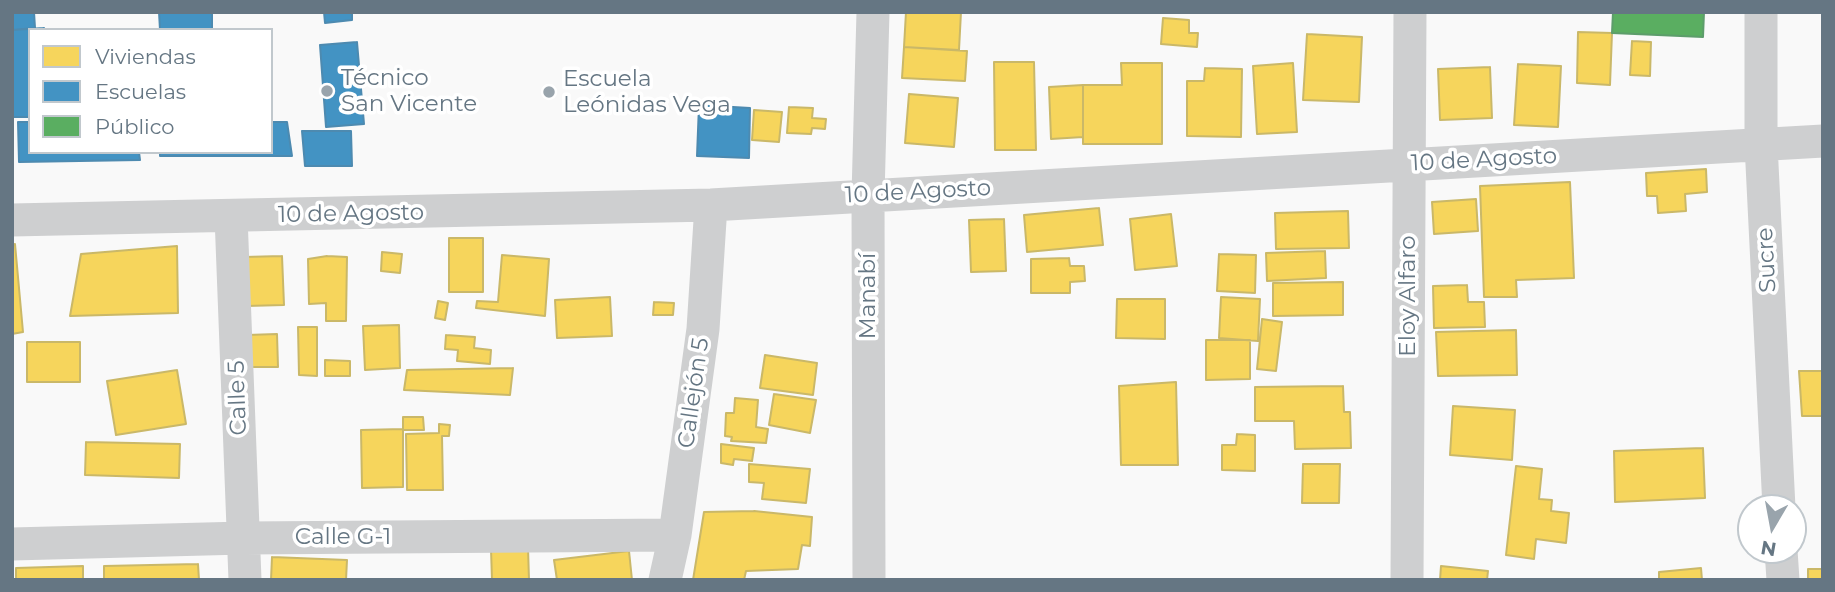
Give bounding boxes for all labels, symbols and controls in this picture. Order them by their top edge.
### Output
legend [28,28,273,154]
text: Viviendas [95,44,196,69]
place label: Técnico San Vicente [341,64,477,118]
place label: Escuela Leónidas Vega [563,65,731,119]
text: Escuelas [95,79,186,104]
marker: Técnico San Vicente [319,83,335,99]
marker: Escuela Leónidas Vega [541,84,557,100]
text: Público [95,114,175,139]
street label: 10 de Agosto [1410,142,1558,178]
street label: 10 de Agosto [844,174,992,210]
street label: 10 de Agosto [278,199,424,229]
street label: Sucre [1752,227,1782,293]
street label: Eloy Alfaro [1394,235,1422,357]
street label: Manabí [854,253,882,339]
street label: Callejón 5 [673,336,715,450]
street label: Calle 5 [223,360,253,436]
north arrow [1737,494,1807,564]
street label: Calle G-1 [295,523,391,551]
text: N [1759,536,1778,561]

